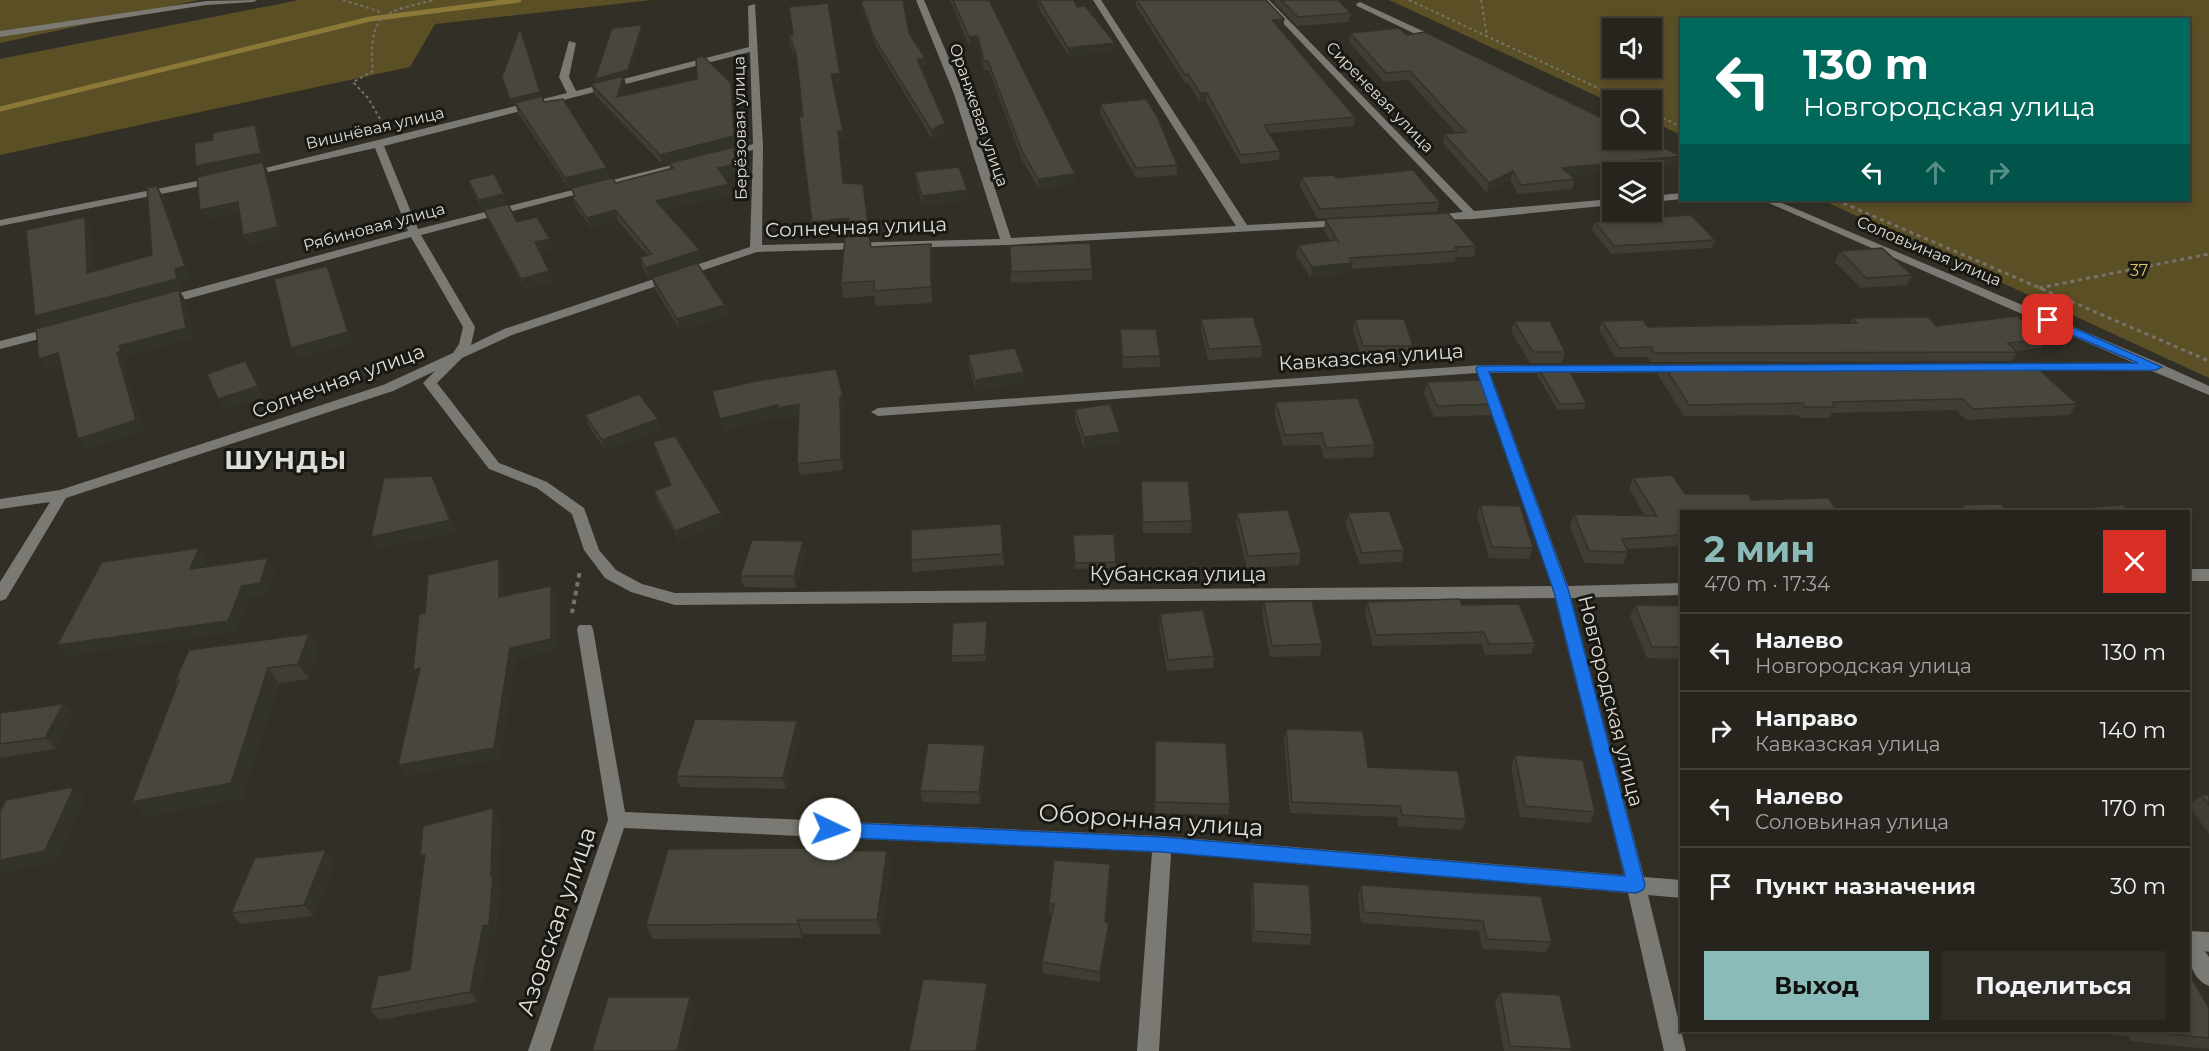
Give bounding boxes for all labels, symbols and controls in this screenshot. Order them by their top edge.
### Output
map controls [1602,18,1662,222]
button: sound [1602,18,1662,78]
street label: Сиреневая улица [1322,38,1438,156]
text: 130 m [1803,38,1929,90]
street label: Оранжевая улица [946,41,1012,189]
icon: left [1704,42,1782,120]
street label: Берёзовая улица [729,56,751,200]
button: search [1602,90,1662,150]
text: Новгородская улица [1803,90,2095,123]
street label: Вишнёвая улица [304,103,446,153]
icon: left [1856,156,1889,189]
icon: ahead [1919,156,1952,189]
icon: right [1982,156,2015,189]
button: layers [1602,162,1662,222]
street label: Рябиновая улица [301,199,447,255]
street label: Солнечная улица [765,212,947,242]
street label: Соловьиная улица [1854,212,2004,290]
park label: 37 [2130,261,2148,280]
pin [2022,294,2073,345]
icon: arrive [2031,303,2064,336]
street label: Солнечная улица [248,339,428,423]
street label: Кавказская улица [1278,339,1464,375]
district label: ШУНДЫ [224,444,348,476]
text: 2 мин [1704,527,1815,571]
button: close [2103,530,2166,593]
street label: Кубанская улица [1090,562,1266,586]
text: 470 m · 17:34 [1704,572,1830,596]
street label: Новгородская улица [1573,593,1649,809]
text: Налево [1755,627,1843,654]
icon: left [1704,636,1737,669]
text: 130 m [2102,639,2166,666]
text: Новгородская улица [1755,654,1972,678]
text: Направо [1755,705,1858,732]
icon: right [1704,714,1737,747]
text: 140 m [2100,717,2166,744]
text: Кавказская улица [1755,732,1940,756]
text: Налево [1755,783,1843,810]
icon: left [1704,792,1737,825]
text: 170 m [2102,795,2166,822]
position arrow [798,797,862,861]
street label: Оборонная улица [1038,798,1264,842]
text: Соловьиная улица [1755,810,1949,834]
street label: Азовская улица [510,823,602,1019]
icon: arrive [1704,870,1737,903]
text: Пункт назначения [1755,873,1976,900]
text: 30 m [2110,873,2166,900]
button: Выход [1704,951,1929,1020]
button: Поделиться [1941,951,2166,1020]

